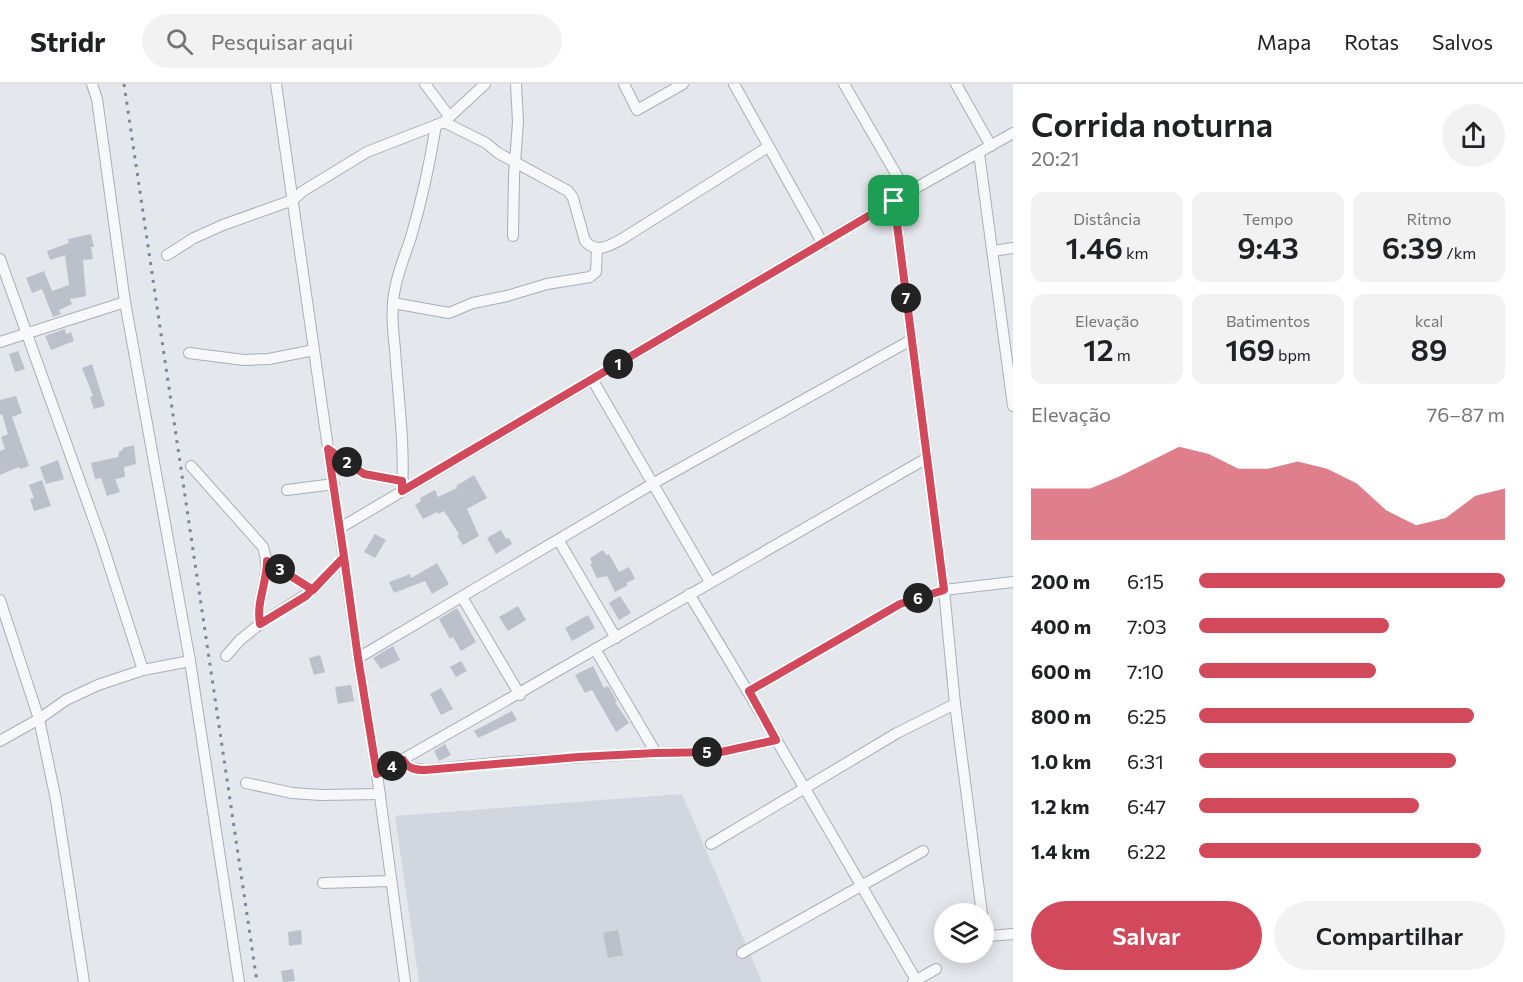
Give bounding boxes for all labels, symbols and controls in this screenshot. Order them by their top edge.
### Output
search box [142,14,562,68]
text: Stridr [30,24,106,58]
icon: search [163,25,196,58]
text: Pesquisar aqui [211,28,353,55]
text: Mapa [1257,29,1311,54]
text: Rotas [1344,29,1399,54]
text: Salvos [1432,29,1493,54]
text: Corrida noturna [1031,103,1273,144]
button: share [1442,104,1505,167]
text: 20:21 [1031,146,1079,170]
pin [868,175,919,226]
icon: arrive [877,184,910,217]
text: Distância [1073,209,1141,228]
text: Tempo [1243,209,1293,228]
text: Ritmo [1407,209,1451,228]
text: 1.46 [1065,228,1123,265]
text: 9:43 [1237,228,1299,265]
text: 6:39 [1382,228,1444,265]
text: km [1123,243,1149,262]
text: /km [1444,243,1476,262]
pin: 7 [891,283,921,313]
text: 7 [902,288,910,307]
text: Elevação [1075,311,1139,330]
text: Batimentos [1226,311,1310,330]
text: kcal [1415,311,1443,330]
text: 12 [1083,330,1114,367]
text: 169 [1225,330,1275,367]
text: 89 [1411,330,1447,367]
text: m [1114,345,1131,364]
text: bpm [1275,345,1311,364]
pin: 1 [603,349,633,379]
text: 1 [614,354,622,373]
text: Elevação [1031,402,1111,426]
text: 76–87 m [1427,402,1505,426]
pin: 2 [332,447,362,477]
text: 2 [342,452,352,471]
pin: 3 [265,554,295,584]
text: 3 [275,559,285,578]
text: 200 m [1031,569,1090,593]
text: 6:15 [1127,569,1164,593]
pin: 6 [903,583,933,613]
text: 6 [913,588,923,607]
text: 400 m [1031,614,1091,638]
text: 7:03 [1127,614,1167,638]
text: 600 m [1031,659,1091,683]
text: 7:10 [1127,659,1164,683]
text: 800 m [1031,704,1091,728]
text: 6:25 [1127,704,1166,728]
pin: 5 [692,737,722,767]
text: 5 [702,742,712,761]
text: 1.0 km [1031,749,1091,773]
text: 6:31 [1127,749,1164,773]
pin: 4 [377,751,407,781]
text: 4 [387,756,397,775]
text: 1.2 km [1031,794,1089,818]
text: 6:47 [1127,794,1166,818]
text: 1.4 km [1031,839,1090,863]
text: 6:22 [1127,839,1166,863]
button: Salvar [1031,901,1262,970]
button: Compartilhar [1274,901,1505,970]
map controls [934,903,994,963]
button: layers [934,903,994,963]

